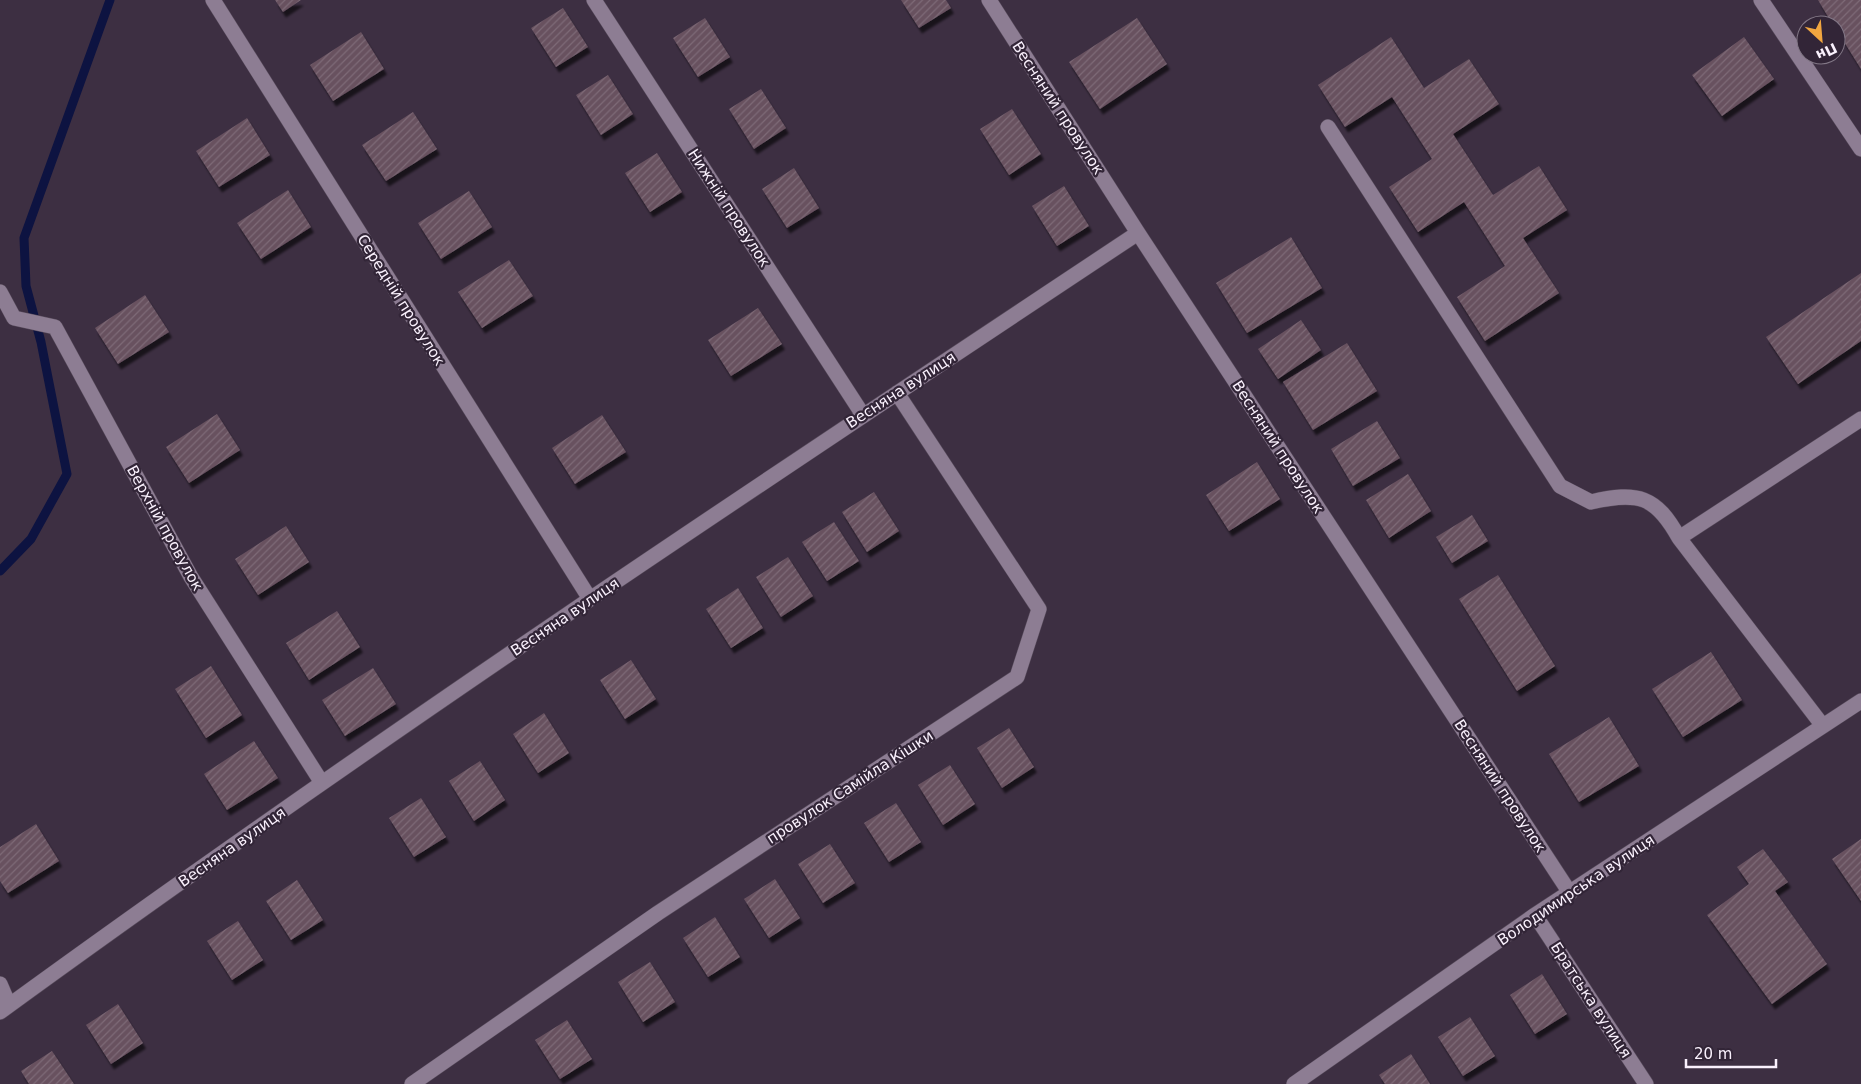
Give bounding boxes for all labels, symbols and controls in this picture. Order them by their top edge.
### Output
north arrow [1796,15,1846,65]
street label: Весняний провулок [1008,38,1108,178]
text: Пн [1814,40,1840,64]
street label: Нижній провулок [684,146,774,270]
street label: Середній провулок [353,231,449,369]
street label: Весняна вулиця [843,348,959,432]
street label: Весняний провулок [1228,377,1328,517]
street label: Верхній провулок [123,462,207,594]
street label: Весняна вулиця [507,574,623,660]
street label: Весняний провулок [1450,716,1550,856]
street label: провулок Самійла Кішки [763,726,937,848]
street label: Весняна вулиця [175,803,289,891]
street label: Володимирська вулиця [1494,831,1658,949]
street label: Братська вулиця [1547,939,1635,1061]
scale bar [1686,1036,1776,1068]
text: 20 m [1694,1045,1732,1063]

